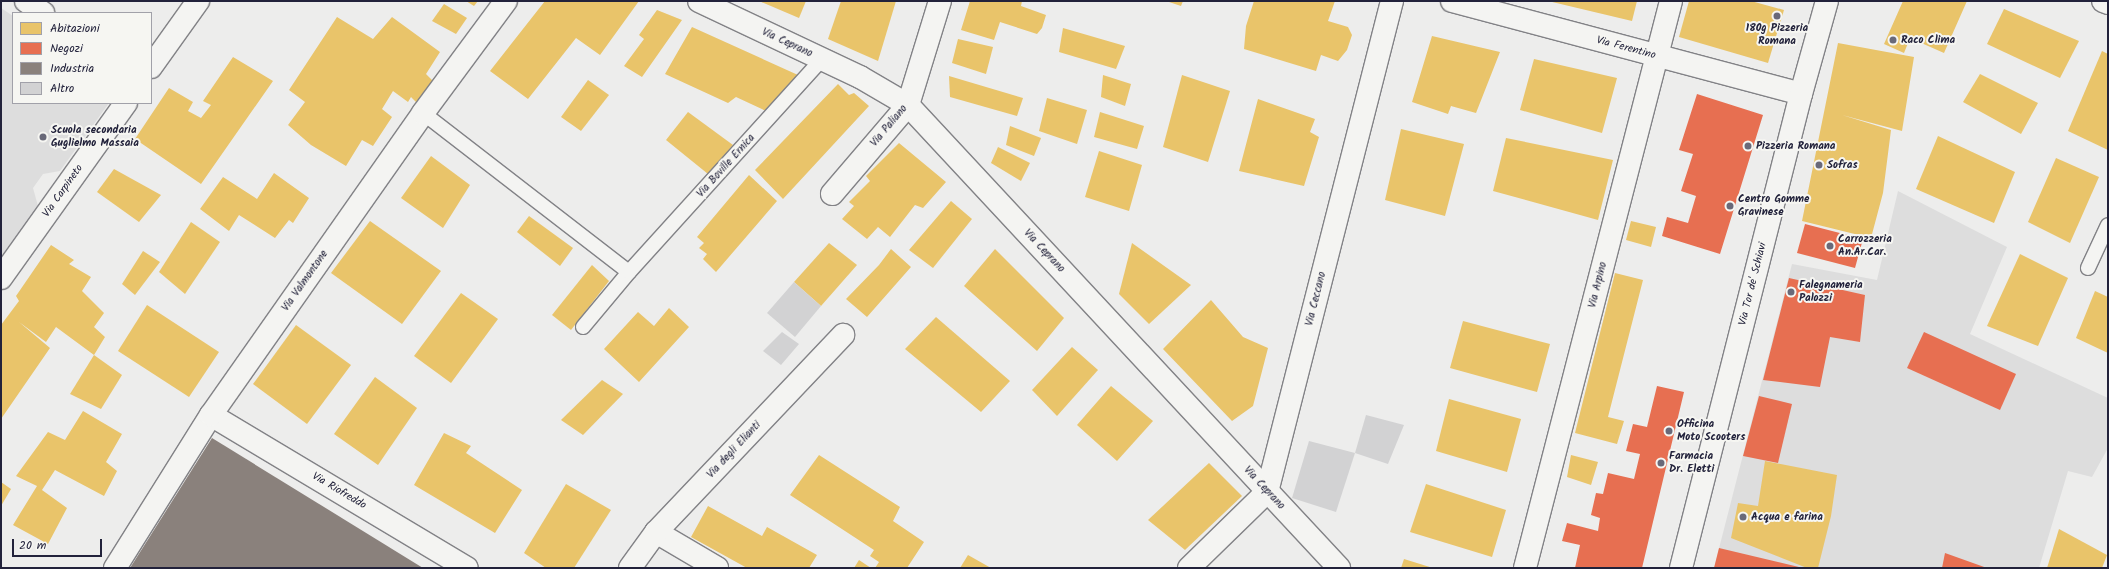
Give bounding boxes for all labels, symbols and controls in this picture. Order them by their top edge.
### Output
marker: 180g Pizzeria Romana [1772,11,1782,21]
legend [12,12,152,104]
text: Abitazioni [50,19,100,38]
place label: 180g Pizzeria Romana [1746,22,1808,48]
street label: Via Ceprano [760,26,814,60]
place label: Raco Clima [1901,33,1955,47]
street label: Via Ferentino [1595,34,1657,62]
marker: Raco Clima [1888,35,1898,45]
text: Negozi [50,39,83,58]
text: Industria [50,59,94,78]
text: Altro [50,79,74,98]
street label: Via Paliano [868,102,910,150]
place label: Scuola secondaria Guglielmo Massaia [51,124,139,150]
marker: Scuola secondaria Guglielmo Massaia [38,132,48,142]
street label: Via Boville Ernica [694,132,758,200]
place label: Pizzeria Romana [1756,139,1835,153]
marker: Pizzeria Romana [1743,141,1753,151]
place label: Sofras [1827,158,1858,172]
marker: Sofras [1814,160,1824,170]
street label: Via Carpineto [40,162,86,220]
place label: Centro Gomme Gravinese [1738,193,1809,219]
marker: Centro Gomme Gravinese [1725,201,1735,211]
street label: Via Ceprano [1021,227,1067,275]
place label: Carrozzeria An.Ar.Car. [1838,233,1892,259]
street label: Via Tor de' Schiavi [1736,241,1770,327]
marker: Carrozzeria An.Ar.Car. [1825,241,1835,251]
street label: Via Valmontone [279,248,331,314]
street label: Via Arpino [1586,261,1610,309]
street label: Via Ceccano [1303,271,1329,327]
place label: Falegnameria Palozzi [1799,279,1863,305]
marker: Falegnameria Palozzi [1786,287,1796,297]
place label: Officina Moto Scooters [1677,418,1745,444]
street label: Via degli Elianti [704,419,764,481]
marker: Officina Moto Scooters [1664,426,1674,436]
place label: Farmacia Dr. Eletti [1669,450,1714,476]
marker: Farmacia Dr. Eletti [1656,458,1666,468]
street label: Via Ceprano [1241,464,1287,512]
street label: Via Riofreddo [310,470,368,512]
place label: Acqua e farina [1751,510,1823,524]
marker: Acqua e farina [1738,512,1748,522]
scale bar [14,531,104,557]
text: 20 m [19,536,46,555]

